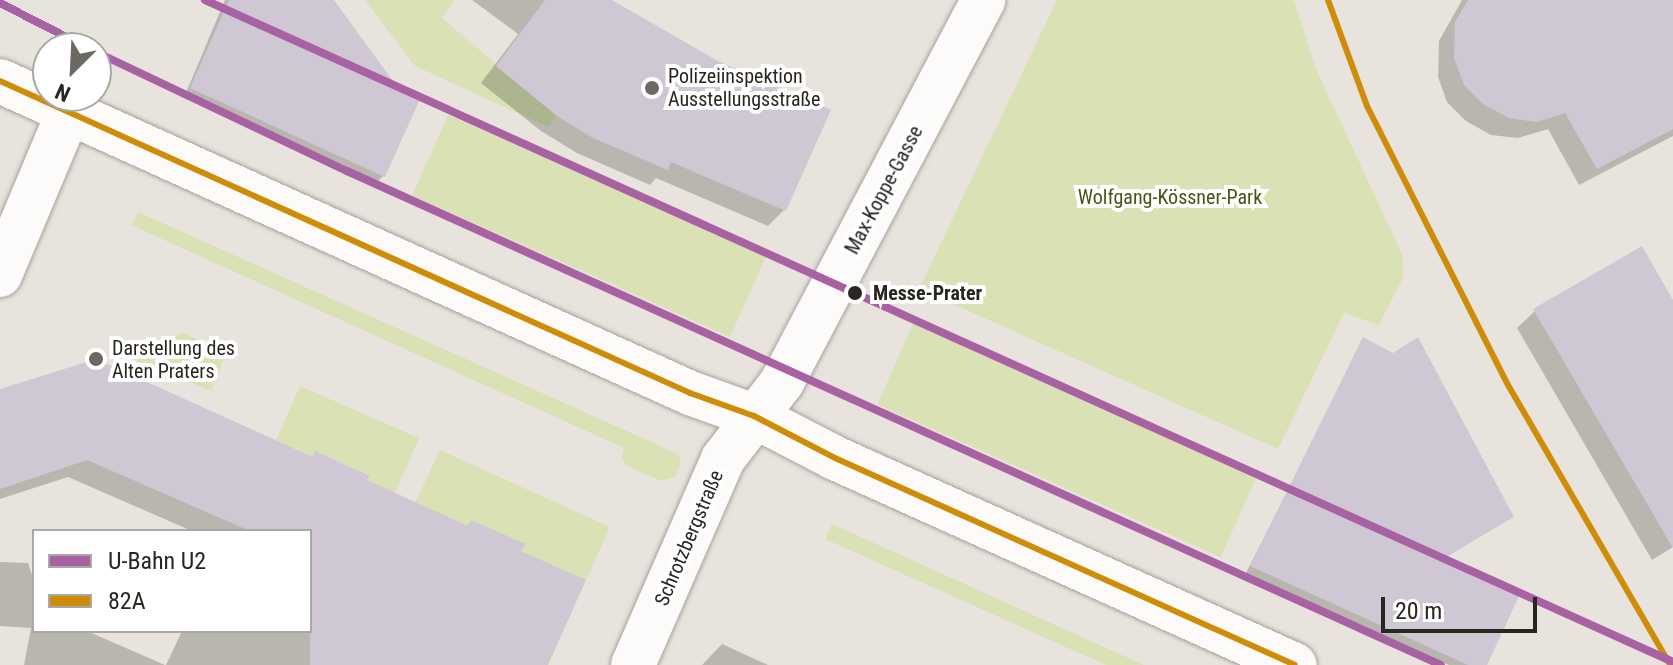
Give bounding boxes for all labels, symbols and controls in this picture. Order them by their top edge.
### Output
north arrow [32,32,112,112]
place label: Polizeiinspektion Ausstellungsstraße [668,64,820,111]
text: N [52,78,74,107]
marker: Polizeiinspektion Ausstellungsstraße [643,79,661,97]
street label: Max-Koppe-Gasse [840,122,928,258]
park label: Wolfgang-Kössner-Park [1078,185,1262,209]
place label: Messe-Prater [873,281,982,305]
marker: Messe-Prater [844,282,866,304]
place label: Darstellung des Alten Praters [112,336,235,383]
marker: Darstellung des Alten Praters [87,350,105,368]
street label: Schrotzbergstraße [650,467,728,609]
legend [32,529,312,633]
text: U-Bahn U2 [108,547,206,575]
scale bar [1385,581,1541,631]
text: 82A [108,587,146,615]
text: 20 m [1395,597,1442,625]

